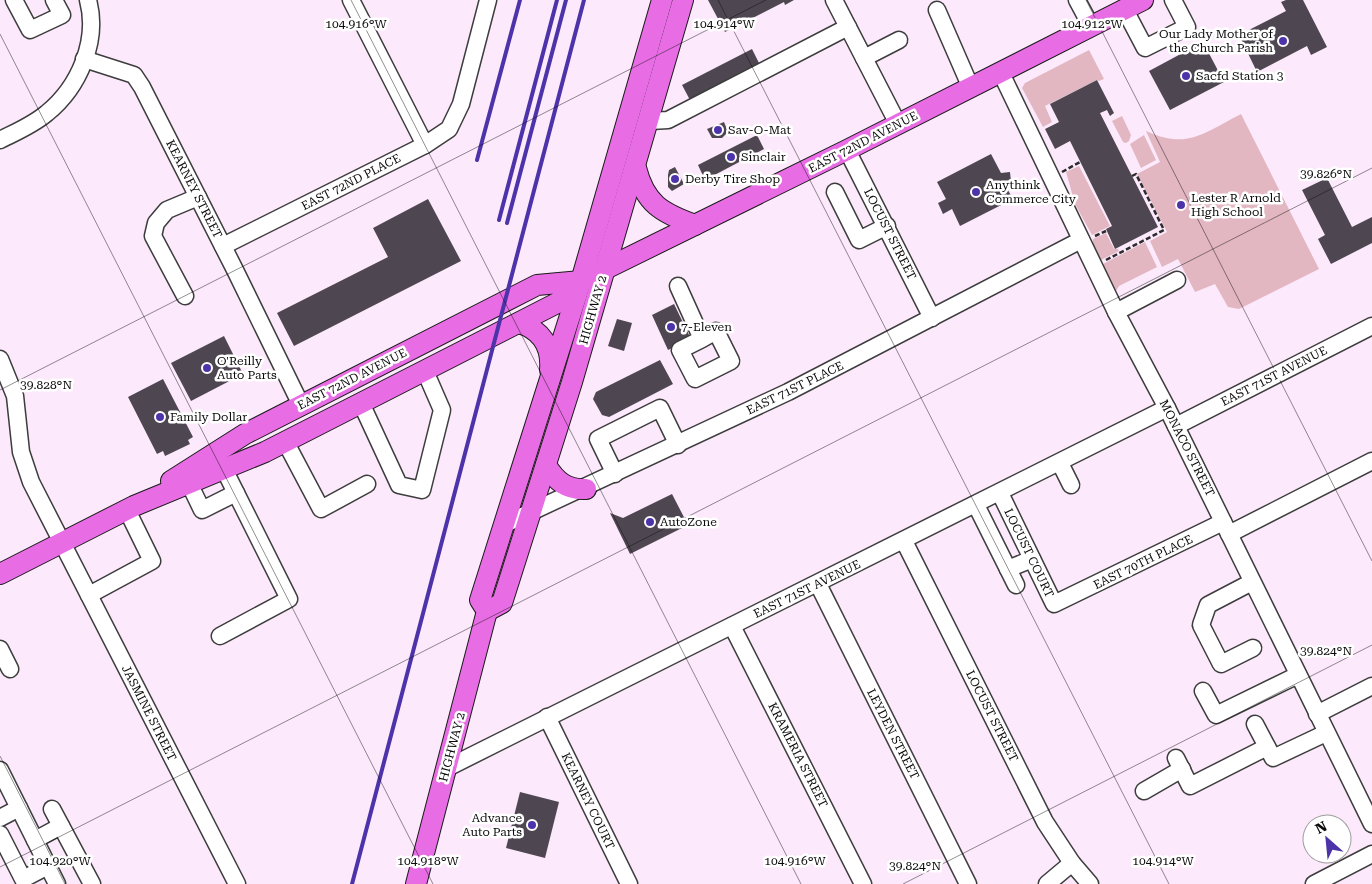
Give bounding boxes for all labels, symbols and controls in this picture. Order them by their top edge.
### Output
text: 104.916°W [325,17,388,31]
text: 104.914°W [693,17,756,31]
text: 104.912°W [1061,17,1124,31]
place label: Our Lady Mother of the Church Parish [1159,27,1273,55]
marker: Our Lady Mother of the Church Parish [1277,35,1289,47]
place label: Sacfd Station 3 [1196,69,1284,83]
marker: Sacfd Station 3 [1180,70,1192,82]
street label: EAST 72ND AVENUE [806,108,920,176]
place label: Sav-O-Mat [728,123,791,137]
marker: Sav-O-Mat [712,124,724,136]
street label: KEARNEY STREET [163,137,225,241]
place label: Sinclair [741,150,786,164]
street label: EAST 72ND PLACE [299,151,403,213]
marker: Sinclair [725,151,737,163]
text: 39.826°N [1300,167,1352,181]
place label: Derby Tire Shop [685,172,780,186]
marker: Derby Tire Shop [669,173,681,185]
place label: Anythink Commerce City [986,178,1077,206]
street label: LOCUST STREET [861,186,919,282]
marker: Anythink Commerce City [970,186,982,198]
place label: Lester R Arnold High School [1191,191,1281,219]
marker: Lester R Arnold High School [1175,199,1187,211]
street label: HIGHWAY 2 [576,274,610,346]
place label: 7-Eleven [681,320,732,334]
marker: 7-Eleven [665,321,677,333]
street label: EAST 71ST AVENUE [1219,343,1329,409]
street label: EAST 72ND AVENUE [295,345,409,413]
place label: O'Reilly Auto Parts [217,354,277,382]
street label: EAST 71ST PLACE [744,358,846,418]
marker: O'Reilly Auto Parts [201,362,213,374]
text: 39.828°N [20,378,72,392]
street label: MONACO STREET [1157,397,1217,499]
place label: Family Dollar [170,410,247,424]
marker: Family Dollar [154,411,166,423]
street label: LOCUST COURT [1001,506,1057,600]
place label: AutoZone [660,515,717,529]
marker: AutoZone [644,516,656,528]
street label: EAST 70TH PLACE [1091,532,1195,592]
street label: EAST 71ST AVENUE [751,557,863,621]
text: 39.824°N [1300,644,1352,658]
street label: JASMINE STREET [119,663,179,763]
street label: LOCUST STREET [963,668,1021,764]
street label: LEYDEN STREET [864,686,922,782]
street label: KRAMERIA STREET [765,700,831,810]
street label: HIGHWAY 2 [436,711,468,783]
street label: KEARNEY COURT [559,751,617,851]
place label: Advance Auto Parts [462,811,522,839]
north arrow [1302,814,1352,864]
text: N [1313,818,1330,837]
marker: Advance Auto Parts [526,819,538,831]
text: 104.920°W [29,854,92,868]
text: 104.918°W [397,854,460,868]
text: 104.916°W [764,854,827,868]
text: 104.914°W [1132,854,1195,868]
text: 39.824°N [889,859,941,873]

